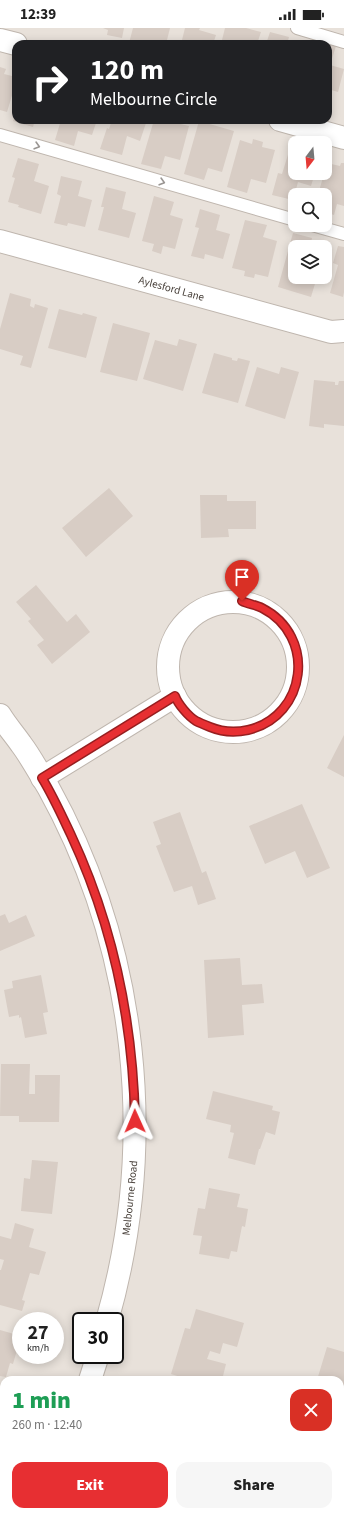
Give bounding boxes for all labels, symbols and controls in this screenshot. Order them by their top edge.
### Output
text: 12:39 [20,4,56,25]
text: 120 m [90,50,164,90]
icon: right [24,56,76,108]
text: Melbourne Circle [90,87,217,112]
north arrow [288,136,332,180]
map controls [288,136,332,284]
one-way arrow [34,141,41,150]
one-way arrow [159,177,166,186]
button: search [288,188,332,232]
button: layers [288,240,332,284]
street label: Aylesford Lane [137,272,207,304]
pin [225,560,259,601]
icon: arrive [231,566,253,588]
position arrow [114,1100,156,1142]
street label: Melbourne Road [119,1160,141,1236]
speed limit sign: 30 [72,1312,124,1364]
text: 27 [27,1319,49,1347]
text: km/h [27,1341,49,1355]
text: 1 min [12,1383,71,1418]
button: close [290,1389,332,1431]
text: 260 m · 12:40 [12,1416,82,1434]
button: Exit [12,1462,168,1508]
button: Share [176,1462,332,1508]

